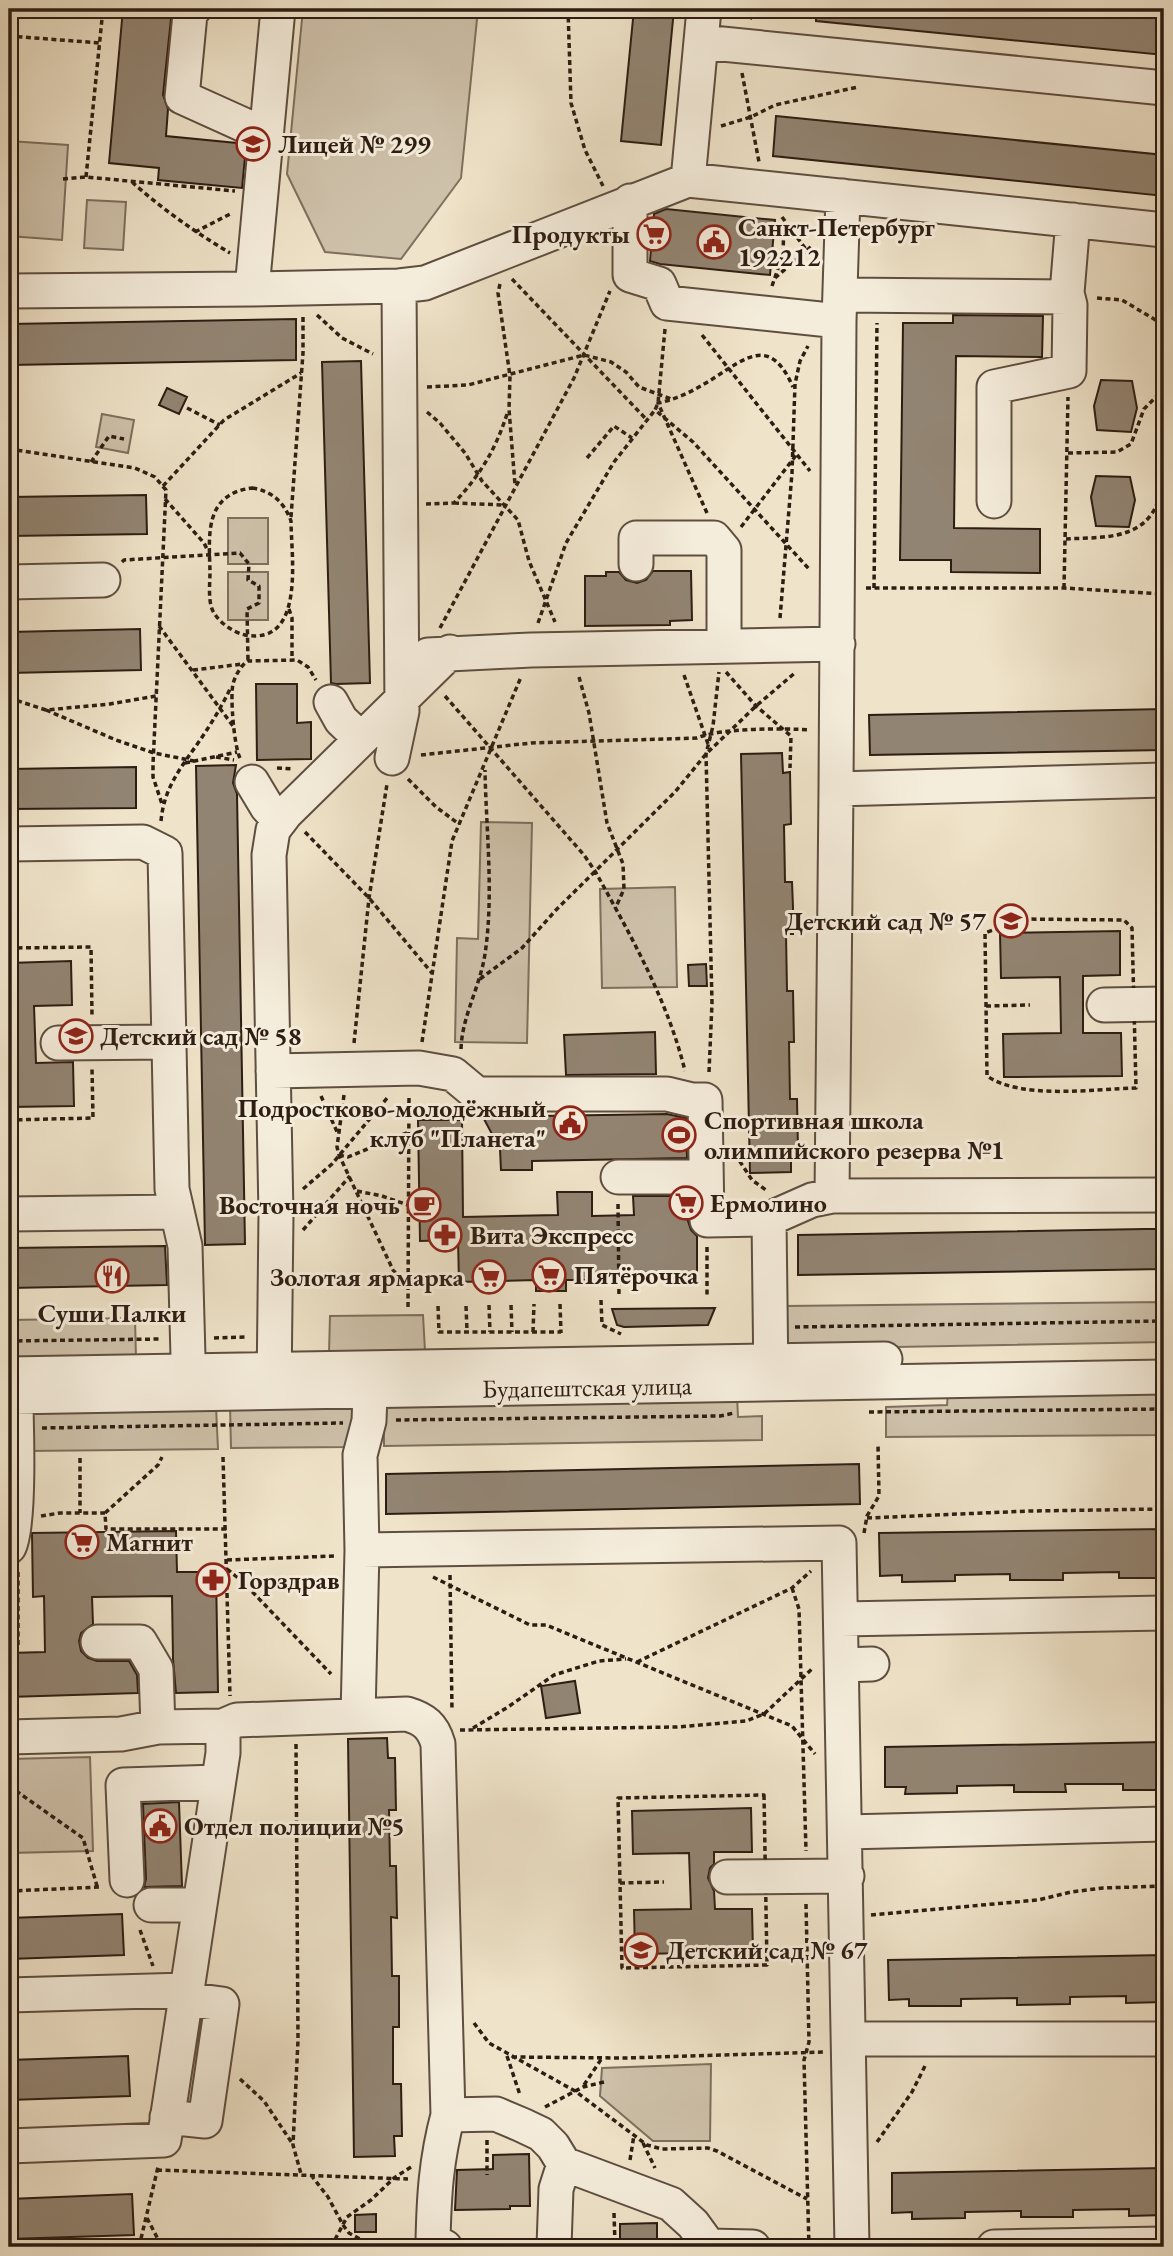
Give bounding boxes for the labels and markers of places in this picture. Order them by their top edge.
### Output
school or university icon: Лицей № 299 [234,125,272,163]
place label: Лицей № 299 [278,127,431,161]
place label: Санкт-Петербург 192212 [738,210,935,274]
supermarket icon: Продукты [635,215,673,253]
place label: Продукты [512,217,630,251]
public building icon: Санкт-Петербург 192212 [695,223,733,261]
school or university icon: Детский сад № 57 [992,902,1030,940]
place label: Детский сад № 57 [784,904,986,938]
school or university icon: Детский сад № 58 [57,1017,95,1055]
place label: Детский сад № 58 [100,1019,302,1053]
place label: Подростково-молодёжный клуб "Планета" [238,1091,546,1155]
place label: Спортивная школа олимпийского резерва №1 [704,1103,1005,1167]
public building icon: Подростково-молодёжный клуб "Планета" [551,1104,589,1142]
sports icon: Спортивная школа олимпийского резерва №1 [660,1116,698,1154]
supermarket icon: Ермолино [667,1184,705,1222]
cafe icon: Восточная ночь [405,1186,443,1224]
place label: Ермолино [710,1186,827,1220]
place label: Восточная ночь [219,1188,400,1222]
pharmacy icon: Вита Экспресс [426,1216,464,1254]
place label: Вита Экспресс [470,1218,634,1252]
supermarket icon: Пятёрочка [530,1256,568,1294]
restaurant icon: Суши Палки [93,1257,131,1295]
supermarket icon: Золотая ярмарка [470,1258,508,1296]
place label: Пятёрочка [574,1258,699,1292]
place label: Золотая ярмарка [270,1260,465,1294]
place label: Суши Палки [38,1296,186,1330]
supermarket icon: Магнит [63,1523,101,1561]
place label: Магнит [106,1525,193,1559]
pharmacy icon: Горздрав [194,1561,232,1599]
place label: Горздрав [238,1563,340,1597]
public building icon: Отдел полиции №5 [141,1807,179,1845]
place label: Отдел полиции №5 [184,1809,405,1843]
school or university icon: Детский сад № 67 [622,1931,660,1969]
place label: Детский сад № 67 [666,1933,868,1967]

